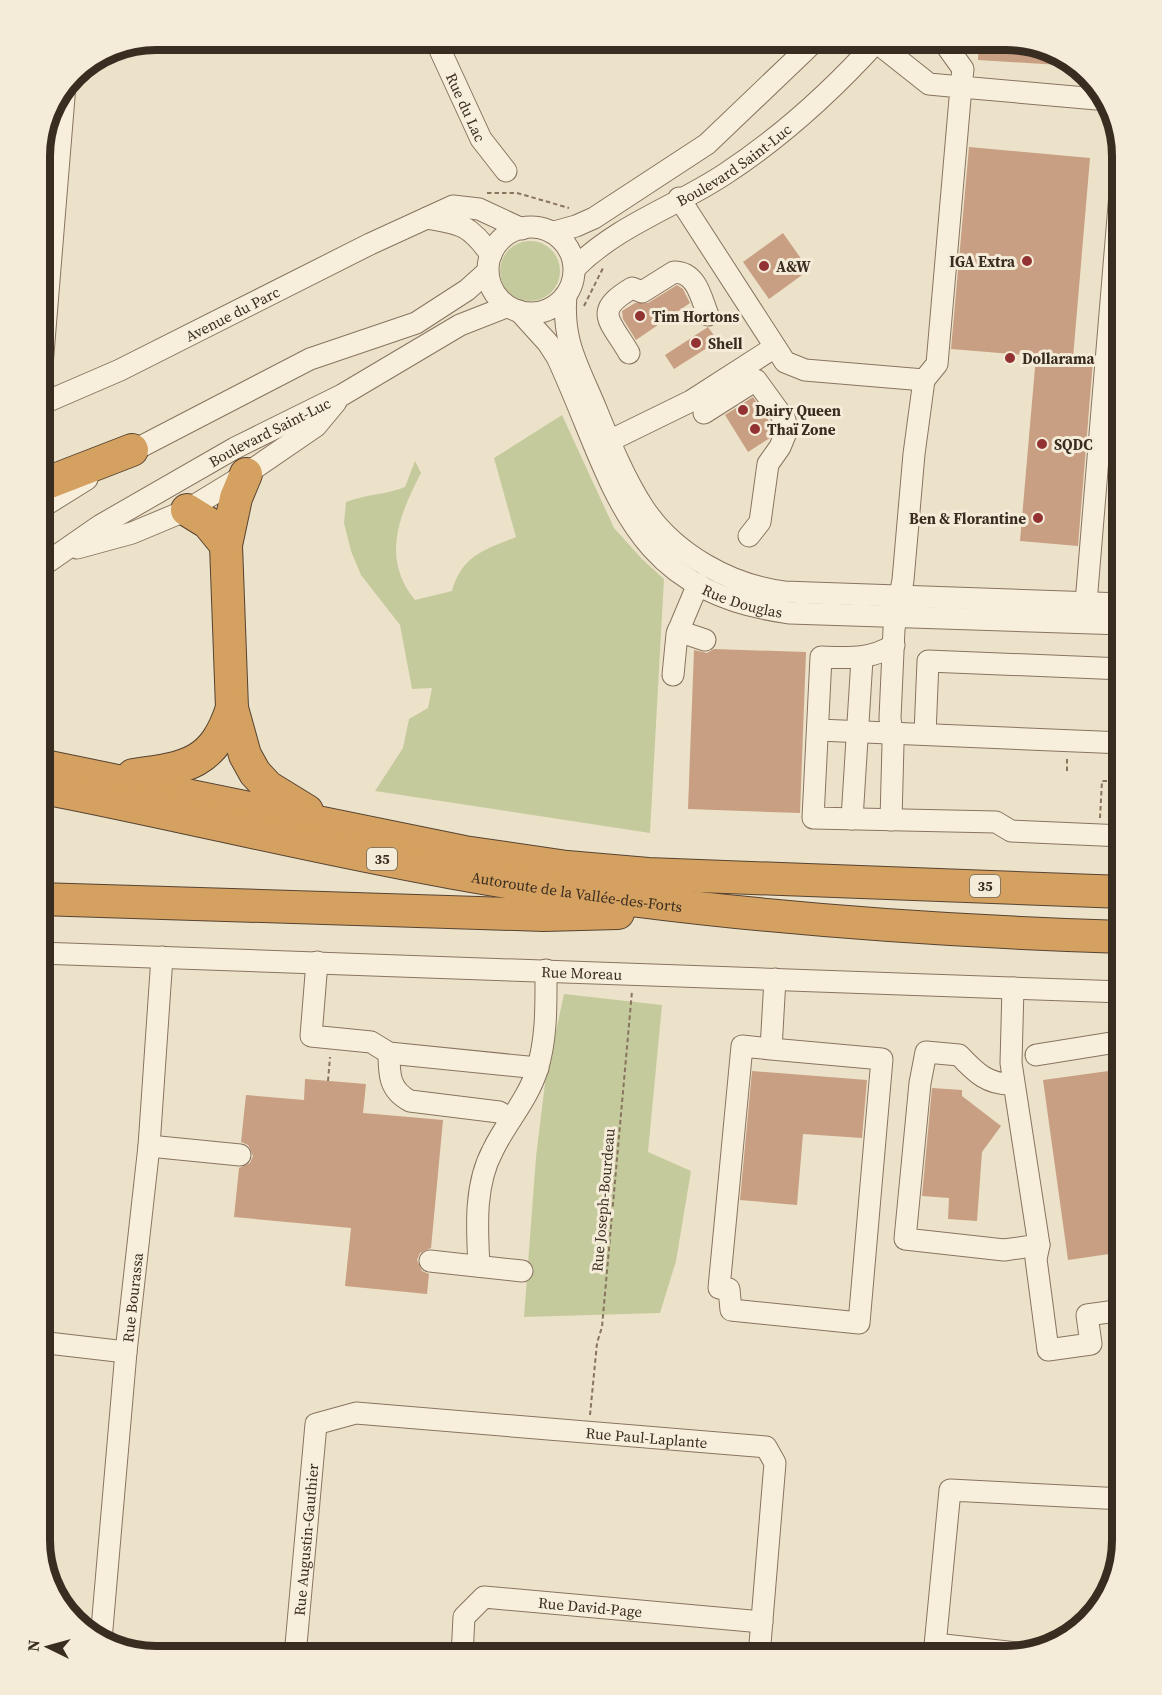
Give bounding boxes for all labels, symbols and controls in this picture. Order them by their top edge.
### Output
street label: Rue du Lac [441,69,491,145]
street label: Boulevard Saint-Luc [673,118,796,211]
place label: IGA Extra [949,251,1016,272]
marker: IGA Extra [1020,254,1034,268]
place label: A&W [776,256,811,277]
marker: A&W [757,259,771,273]
street label: Avenue du Parc [181,281,283,346]
place label: Tim Hortons [652,306,739,327]
marker: Tim Hortons [633,309,647,323]
place label: Shell [708,333,743,354]
marker: Shell [689,336,703,350]
place label: Dollarama [1022,348,1096,369]
marker: Dollarama [1003,351,1017,365]
street label: Boulevard Saint-Luc [204,392,334,472]
place label: Dairy Queen [755,400,841,421]
marker: Dairy Queen [736,403,750,417]
place label: Thaï Zone [767,419,836,440]
marker: Thaï Zone [748,422,762,436]
place label: SQDC [1054,434,1093,455]
marker: SQDC [1035,437,1049,451]
place label: Ben & Florantine [909,508,1026,529]
marker: Ben & Florantine [1031,511,1045,525]
street label: Rue Douglas [699,578,784,622]
road number: 35 [367,848,397,870]
street label: Autoroute de la Vallée-des-Forts [470,866,683,917]
road number: 35 [970,875,1000,897]
street label: Rue Moreau [541,961,623,984]
street label: Rue Joseph-Bourdeau [586,1127,620,1273]
street label: Rue Bourassa [117,1251,148,1343]
street label: Rue Paul-Laplante [585,1422,709,1453]
street label: Rue Augustin-Gauthier [288,1462,323,1617]
street label: Rue David-Page [537,1591,643,1622]
north arrow [18,1617,78,1677]
text: N [22,1639,45,1652]

